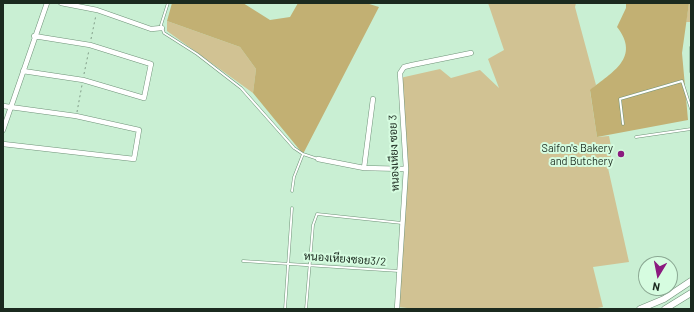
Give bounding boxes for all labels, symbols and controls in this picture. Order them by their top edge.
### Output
street label: หนองเหียง ซอย 3 [386,114,402,192]
place label: Saifon's Bakery and Butchery [542,141,613,167]
marker: Saifon's Bakery and Butchery [616,149,626,159]
street label: หนองเหียงซอย3/2 [303,250,387,268]
north arrow [638,256,678,296]
text: N [651,280,661,294]

